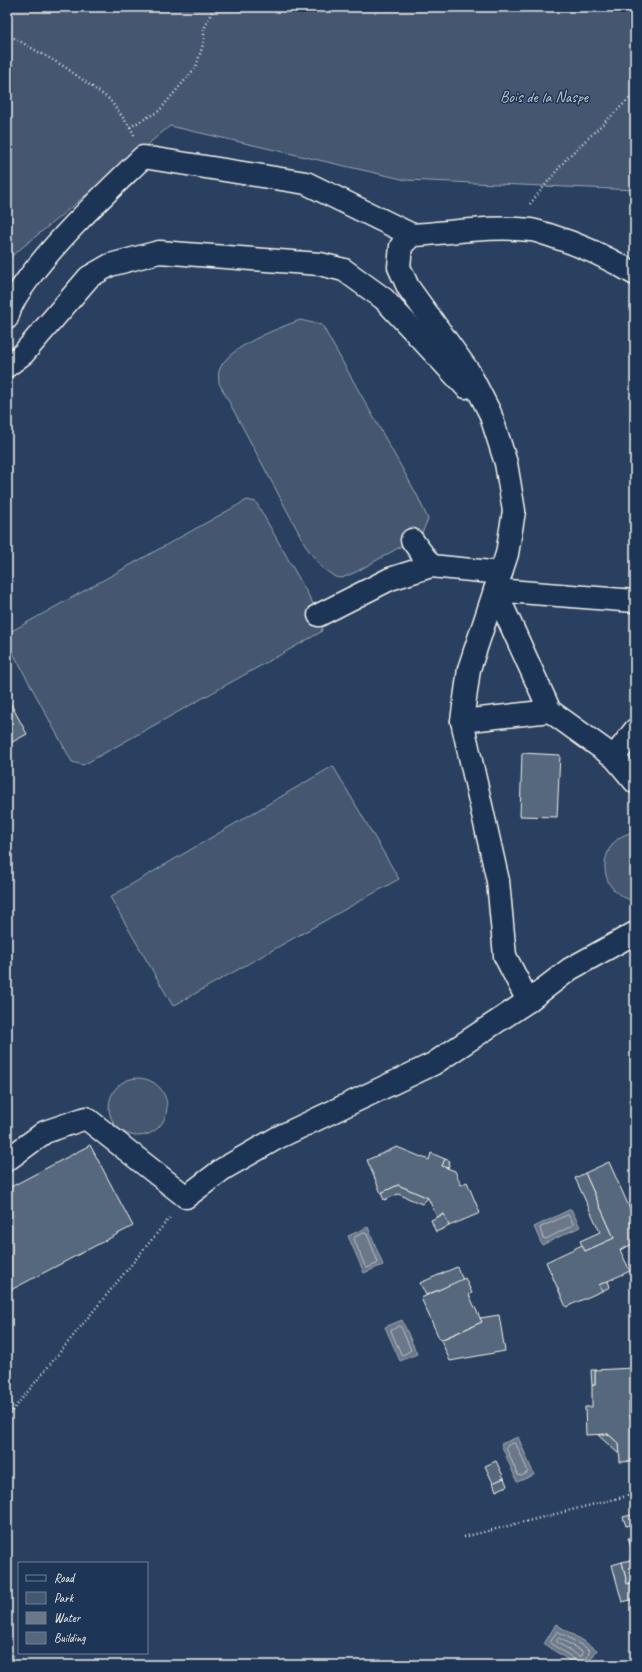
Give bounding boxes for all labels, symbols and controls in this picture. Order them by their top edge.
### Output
park label: Bois de la Naspe [500,87,590,107]
legend [18,1562,148,1654]
text: Road [54,1570,76,1586]
text: Park [54,1590,75,1606]
text: Water [54,1610,82,1626]
text: Building [54,1630,86,1646]

